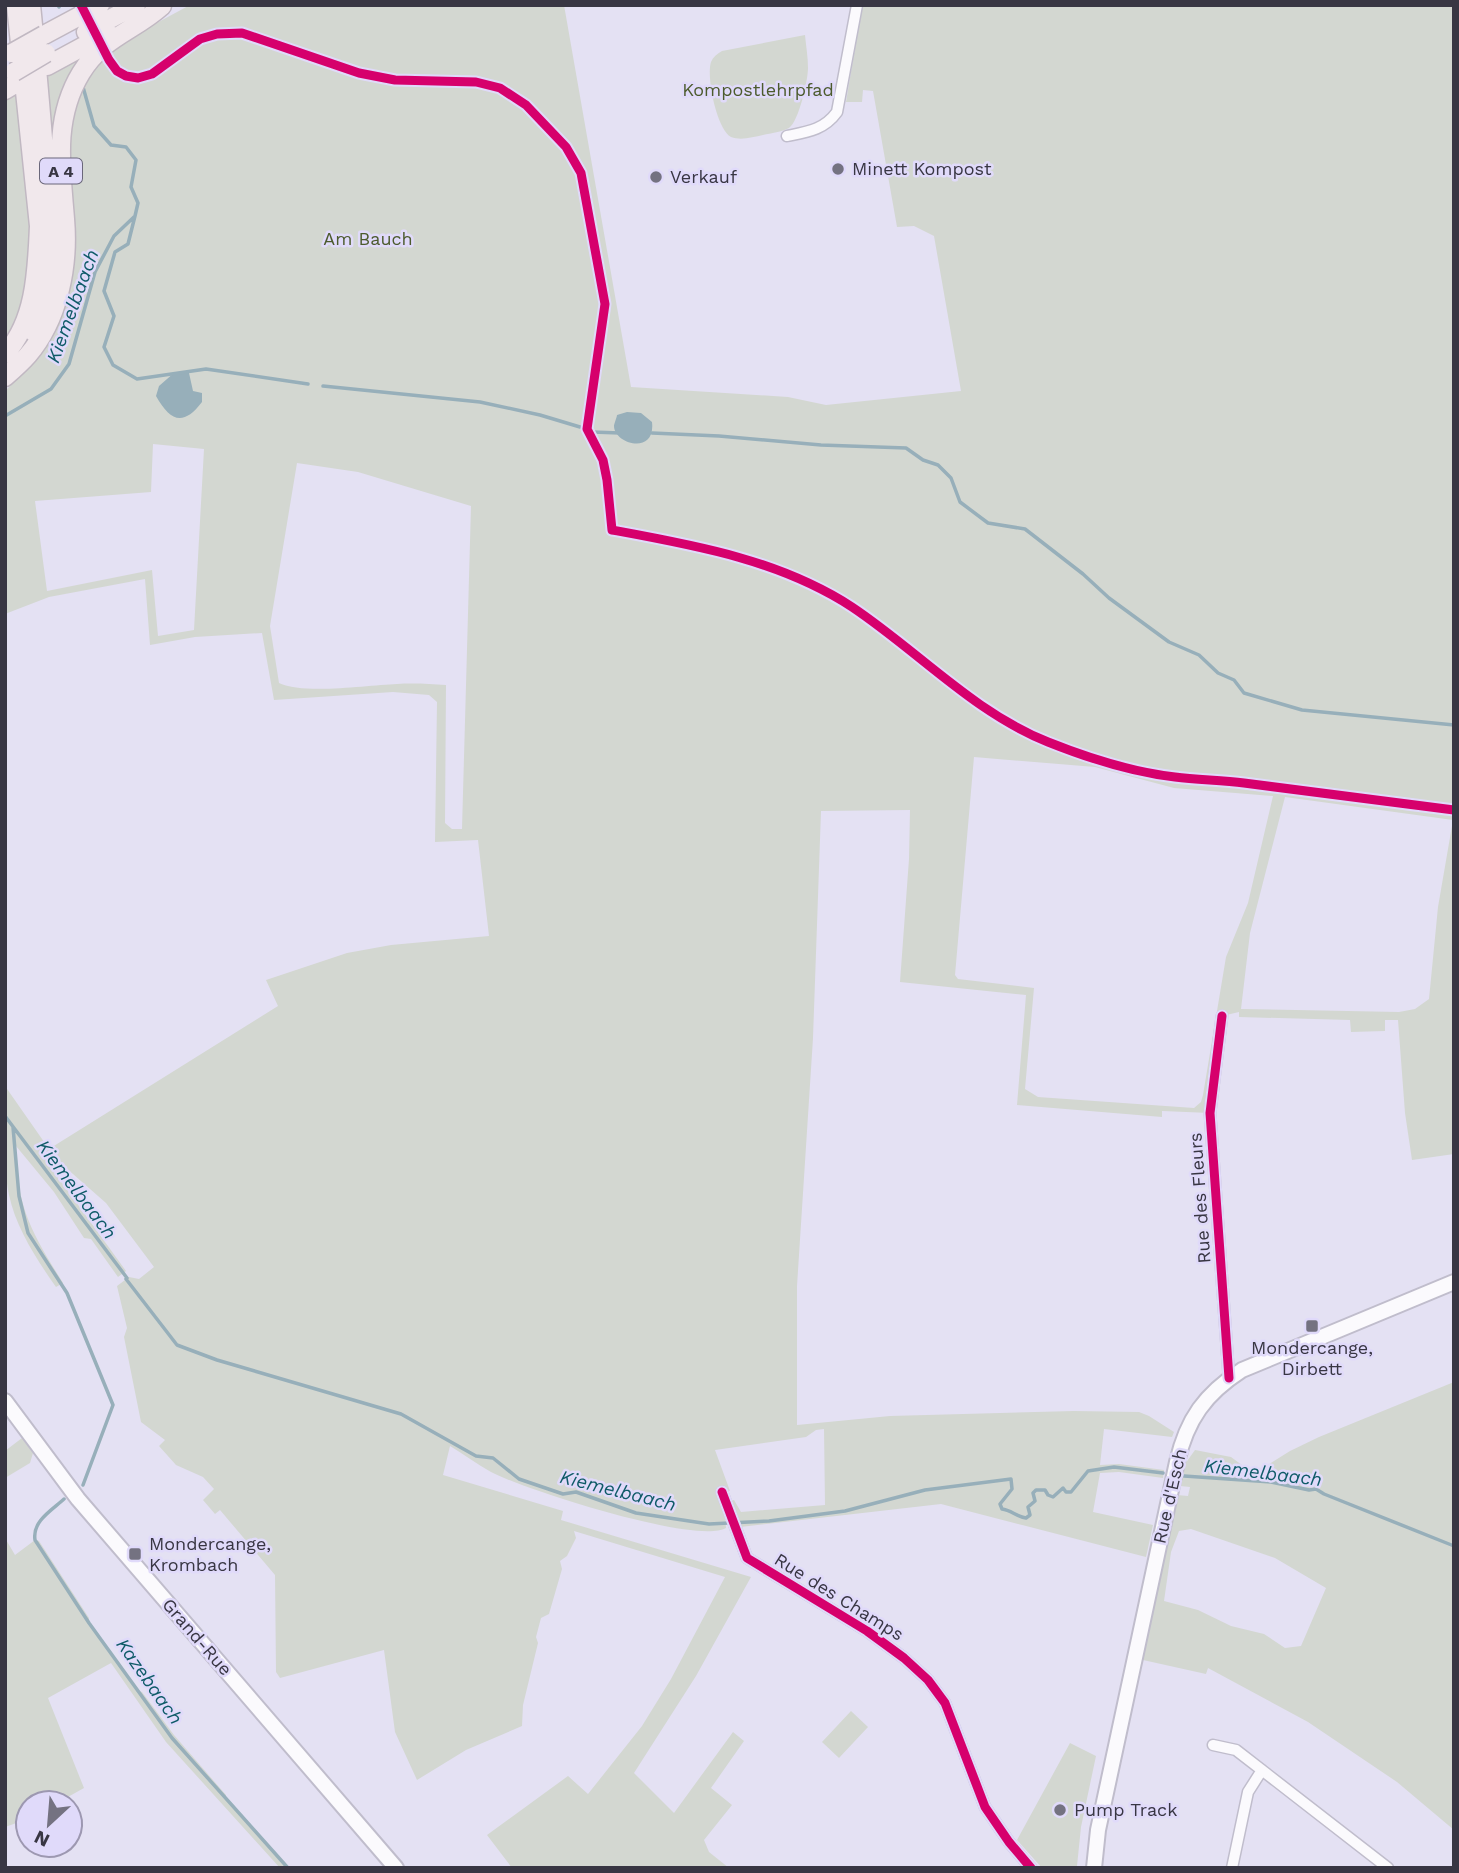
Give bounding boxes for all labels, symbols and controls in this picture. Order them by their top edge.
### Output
park label: Kompostlehrpfad [682,79,834,100]
road number: A 4 [40,158,82,183]
place label: Minett Kompost [852,158,992,179]
marker: Minett Kompost [830,161,846,177]
place label: Verkauf [670,166,737,187]
marker: Verkauf [648,169,664,185]
park label: Am Bauch [323,228,413,249]
water label: Kiemelbaach [41,246,104,366]
street label: Rue des Fleurs [1184,1132,1215,1264]
water label: Kiemelbaach [32,1135,122,1244]
marker: Mondercange, Dirbett [1304,1318,1320,1334]
place label: Mondercange, Dirbett [1251,1337,1373,1379]
street label: Rue d'Esch [1148,1446,1191,1546]
water label: Kiemelbaach [1203,1454,1323,1491]
water label: Kiemelbaach [557,1465,678,1516]
place label: Mondercange, Krombach [149,1533,271,1575]
marker: Mondercange, Krombach [127,1546,143,1562]
street label: Rue des Champs [771,1548,908,1645]
street label: Grand-Rue [158,1594,237,1679]
water label: Kazebaach [112,1634,188,1729]
north arrow [14,1789,84,1859]
place label: Pump Track [1074,1799,1177,1820]
marker: Pump Track [1052,1802,1068,1818]
text: N [30,1825,53,1852]

